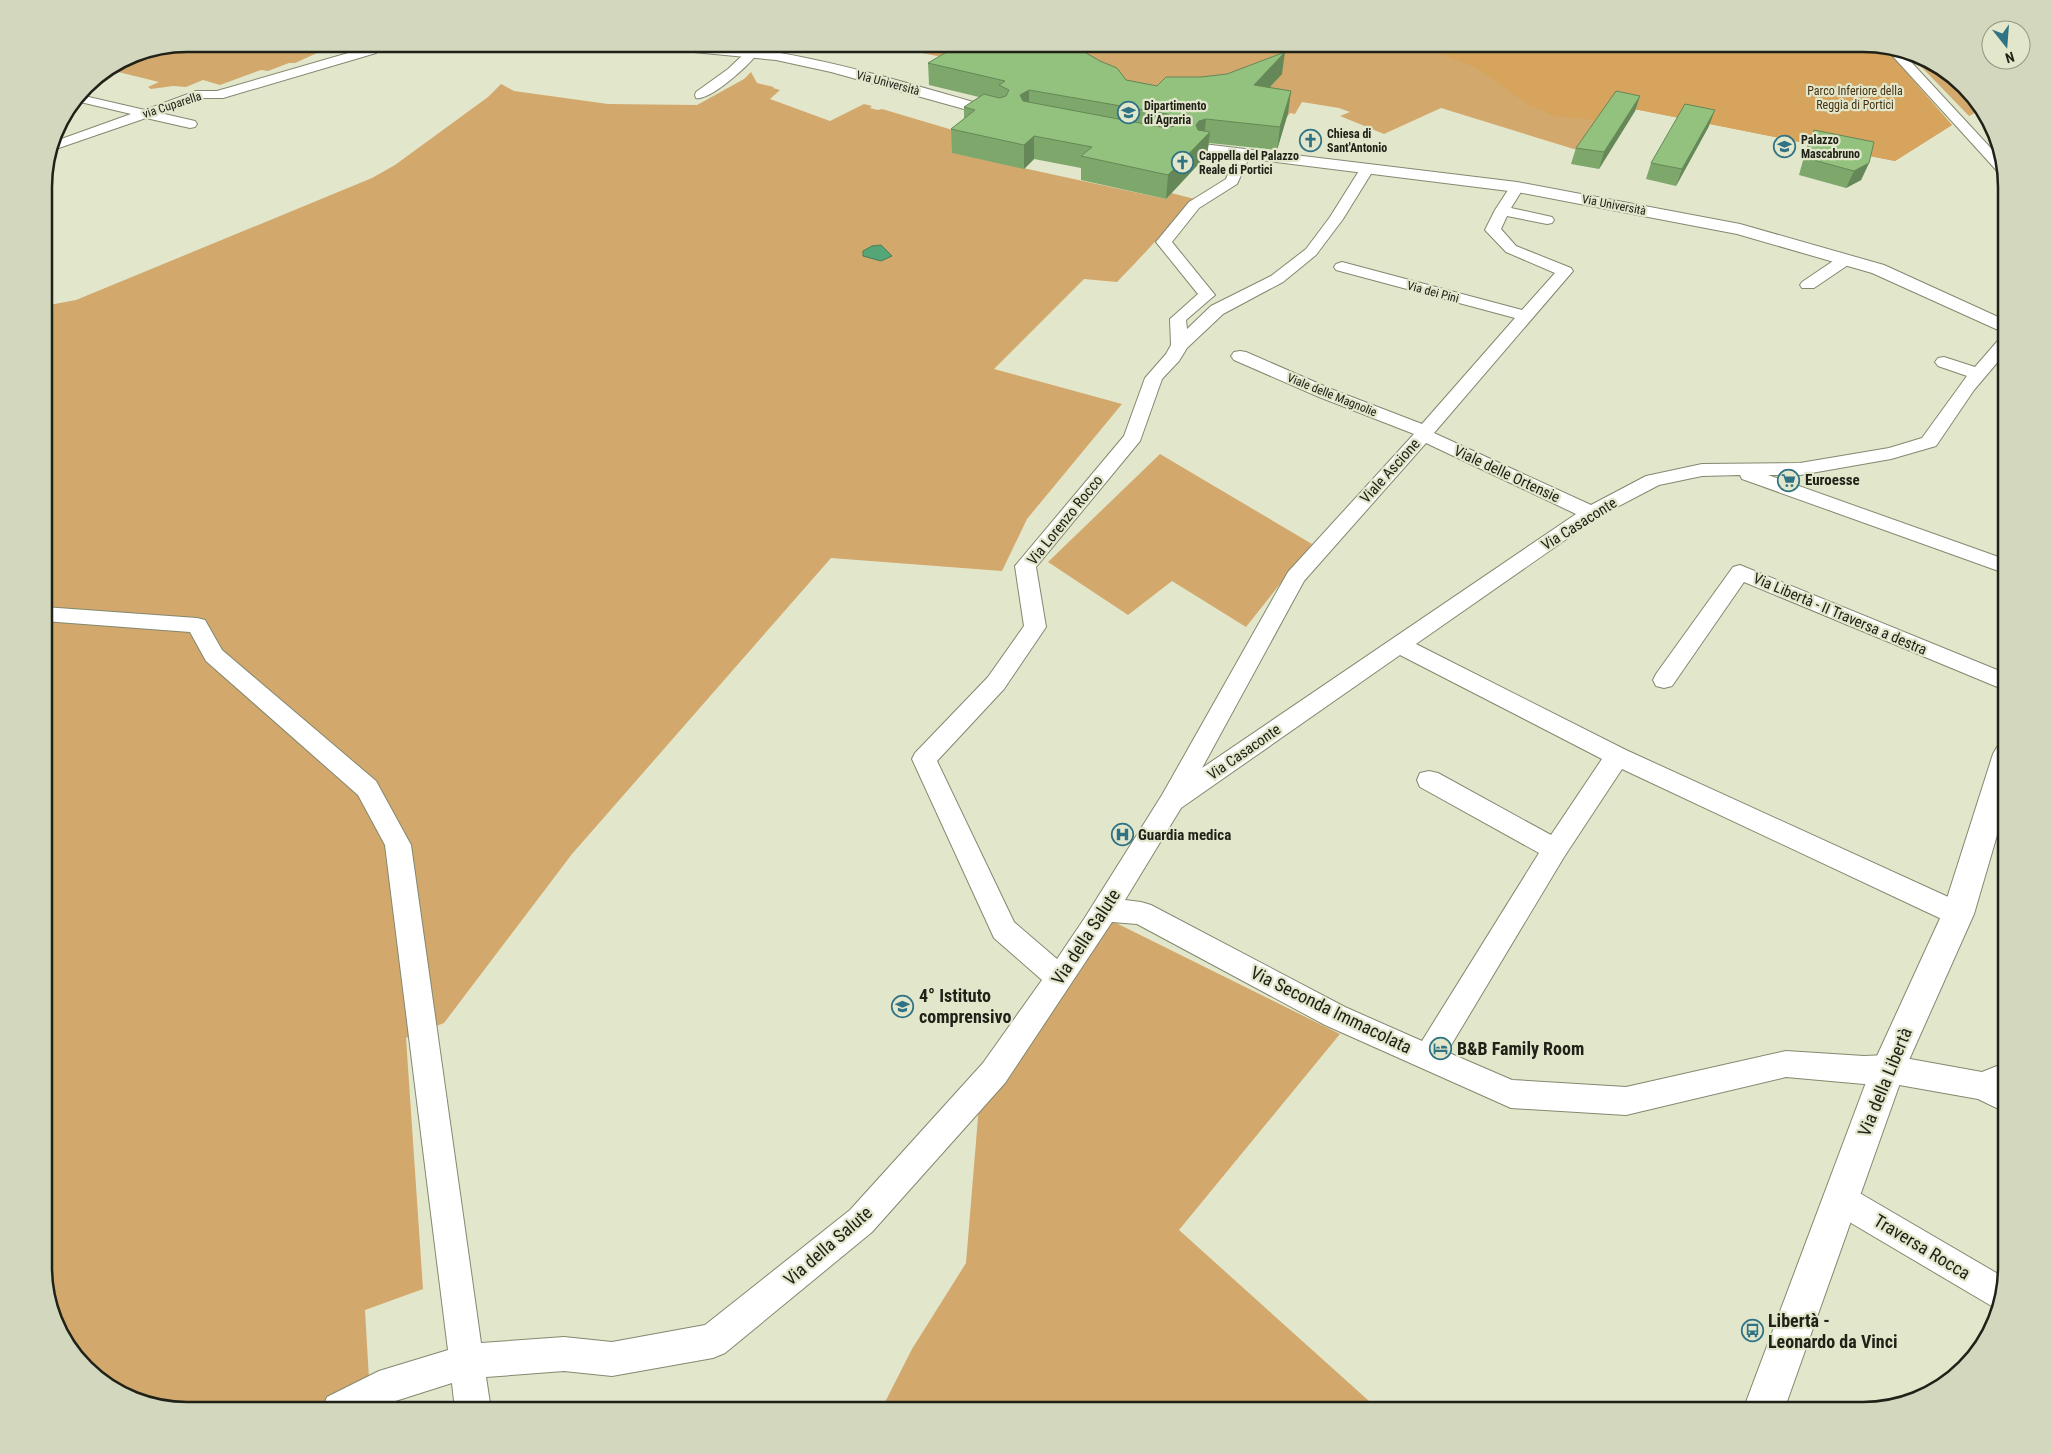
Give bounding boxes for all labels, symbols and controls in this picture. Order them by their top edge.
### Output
north arrow [1981,20,2031,70]
text: N [2003,49,2016,66]
street label: Via Università [855,68,922,98]
park label: Parco Inferiore della Reggia di Portici [1807,84,1903,112]
street label: via Cuparella [141,89,203,121]
place label: Dipartimento di Agraria [1144,99,1206,127]
school or university icon: Dipartimento di Agraria [1116,101,1140,125]
place label: Chiesa di Sant'Antonio [1327,127,1387,155]
church icon: Chiesa di Sant'Antonio [1299,129,1323,153]
place label: Palazzo Mascabruno [1801,133,1860,161]
school or university icon: Palazzo Mascabruno [1773,135,1797,159]
place label: Cappella del Palazzo Reale di Portici [1199,149,1299,177]
church icon: Cappella del Palazzo Reale di Portici [1171,151,1195,175]
street label: Via Università [1581,192,1648,218]
street label: Via dei Pini [1406,278,1460,306]
street label: Viale delle Magnolie [1285,371,1379,420]
street label: Viale Ascione [1356,435,1424,507]
street label: Viale delle Ortensie [1451,442,1563,506]
supermarket icon: Euroesse [1777,468,1801,492]
place label: Euroesse [1805,471,1860,489]
street label: Via Lorenzo Rocco [1023,472,1107,568]
street label: Via Casaconte [1538,494,1620,554]
street label: Via Libertà - II Traversa a destra [1750,569,1930,659]
street label: Via Casaconte [1204,720,1284,784]
hospital icon: Guardia medica [1110,823,1134,847]
place label: Guardia medica [1138,826,1231,844]
street label: Via della Salute [1047,885,1124,989]
street label: Via Seconda Immacolata [1247,961,1415,1058]
place label: 4° Istituto comprensivo [919,985,1011,1027]
school or university icon: 4° Istituto comprensivo [891,994,915,1018]
street label: Via della Libertà [1853,1024,1916,1139]
hotel icon: B&B Family Room [1429,1037,1453,1061]
place label: B&B Family Room [1457,1038,1584,1059]
street label: Via della Salute [779,1202,876,1290]
street label: Traversa Rocca [1870,1210,1974,1284]
place label: Libertà - Leonardo da Vinci [1768,1310,1898,1352]
bus stop icon: Libertà - Leonardo da Vinci [1740,1319,1764,1343]

